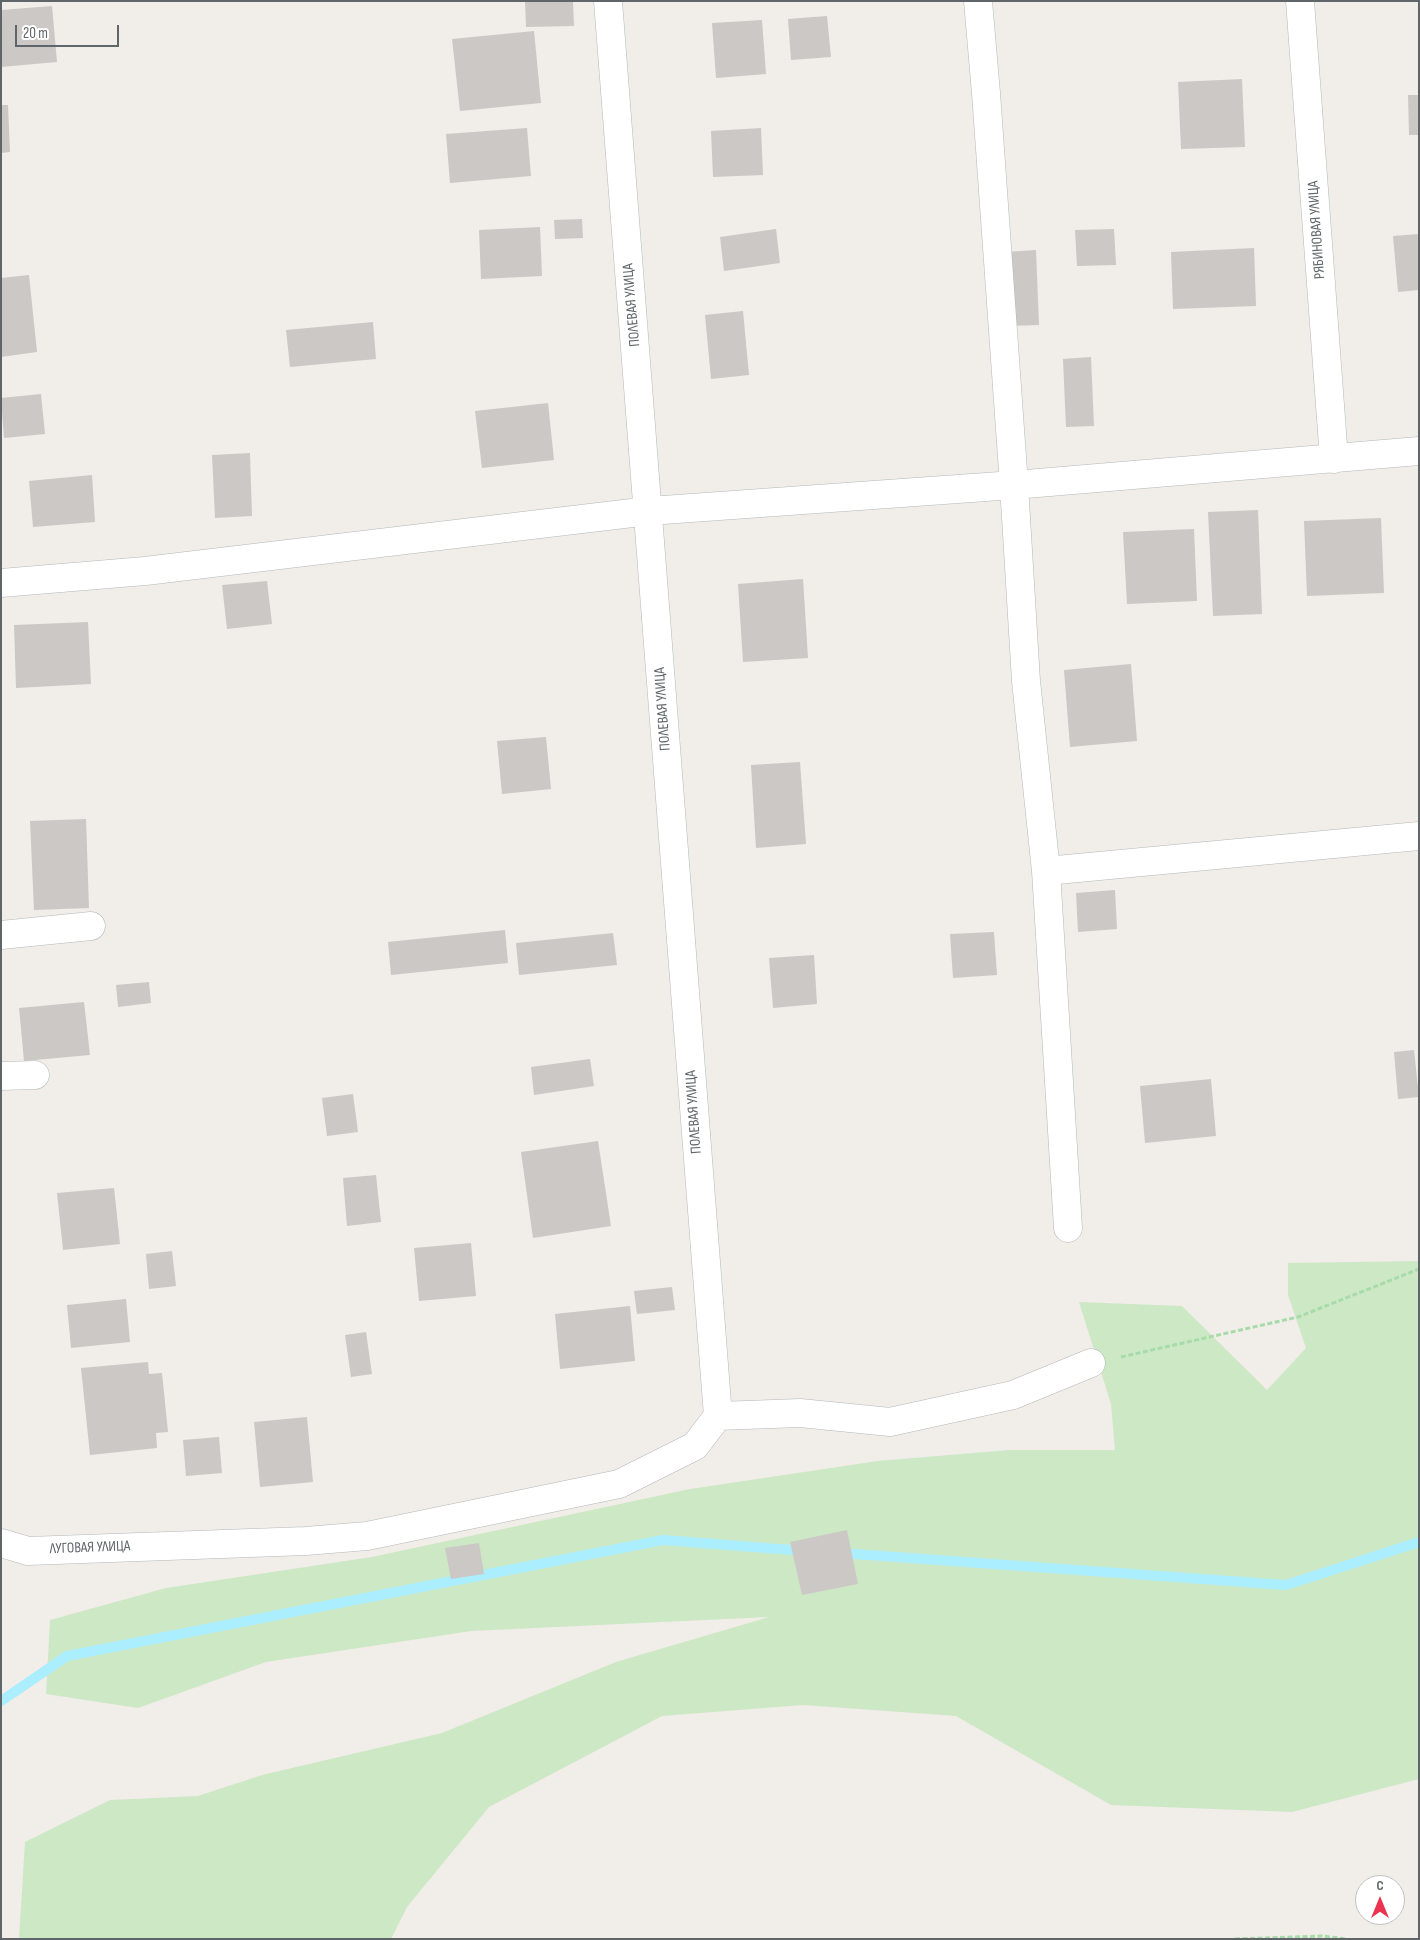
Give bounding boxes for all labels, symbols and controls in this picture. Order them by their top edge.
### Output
scale bar [18,15,121,47]
text: 20 m [23,24,48,43]
street label: РЯБИНОВАЯ УЛИЦА [1305,180,1329,280]
street label: ПОЛЕВАЯ УЛИЦА [619,263,645,347]
street label: ПОЛЕВАЯ УЛИЦА [651,667,675,751]
street label: ПОЛЕВАЯ УЛИЦА [682,1070,706,1154]
street label: ЛУГОВАЯ УЛИЦА [49,1538,131,1558]
north arrow [1355,1875,1405,1925]
text: С [1376,1877,1384,1894]

